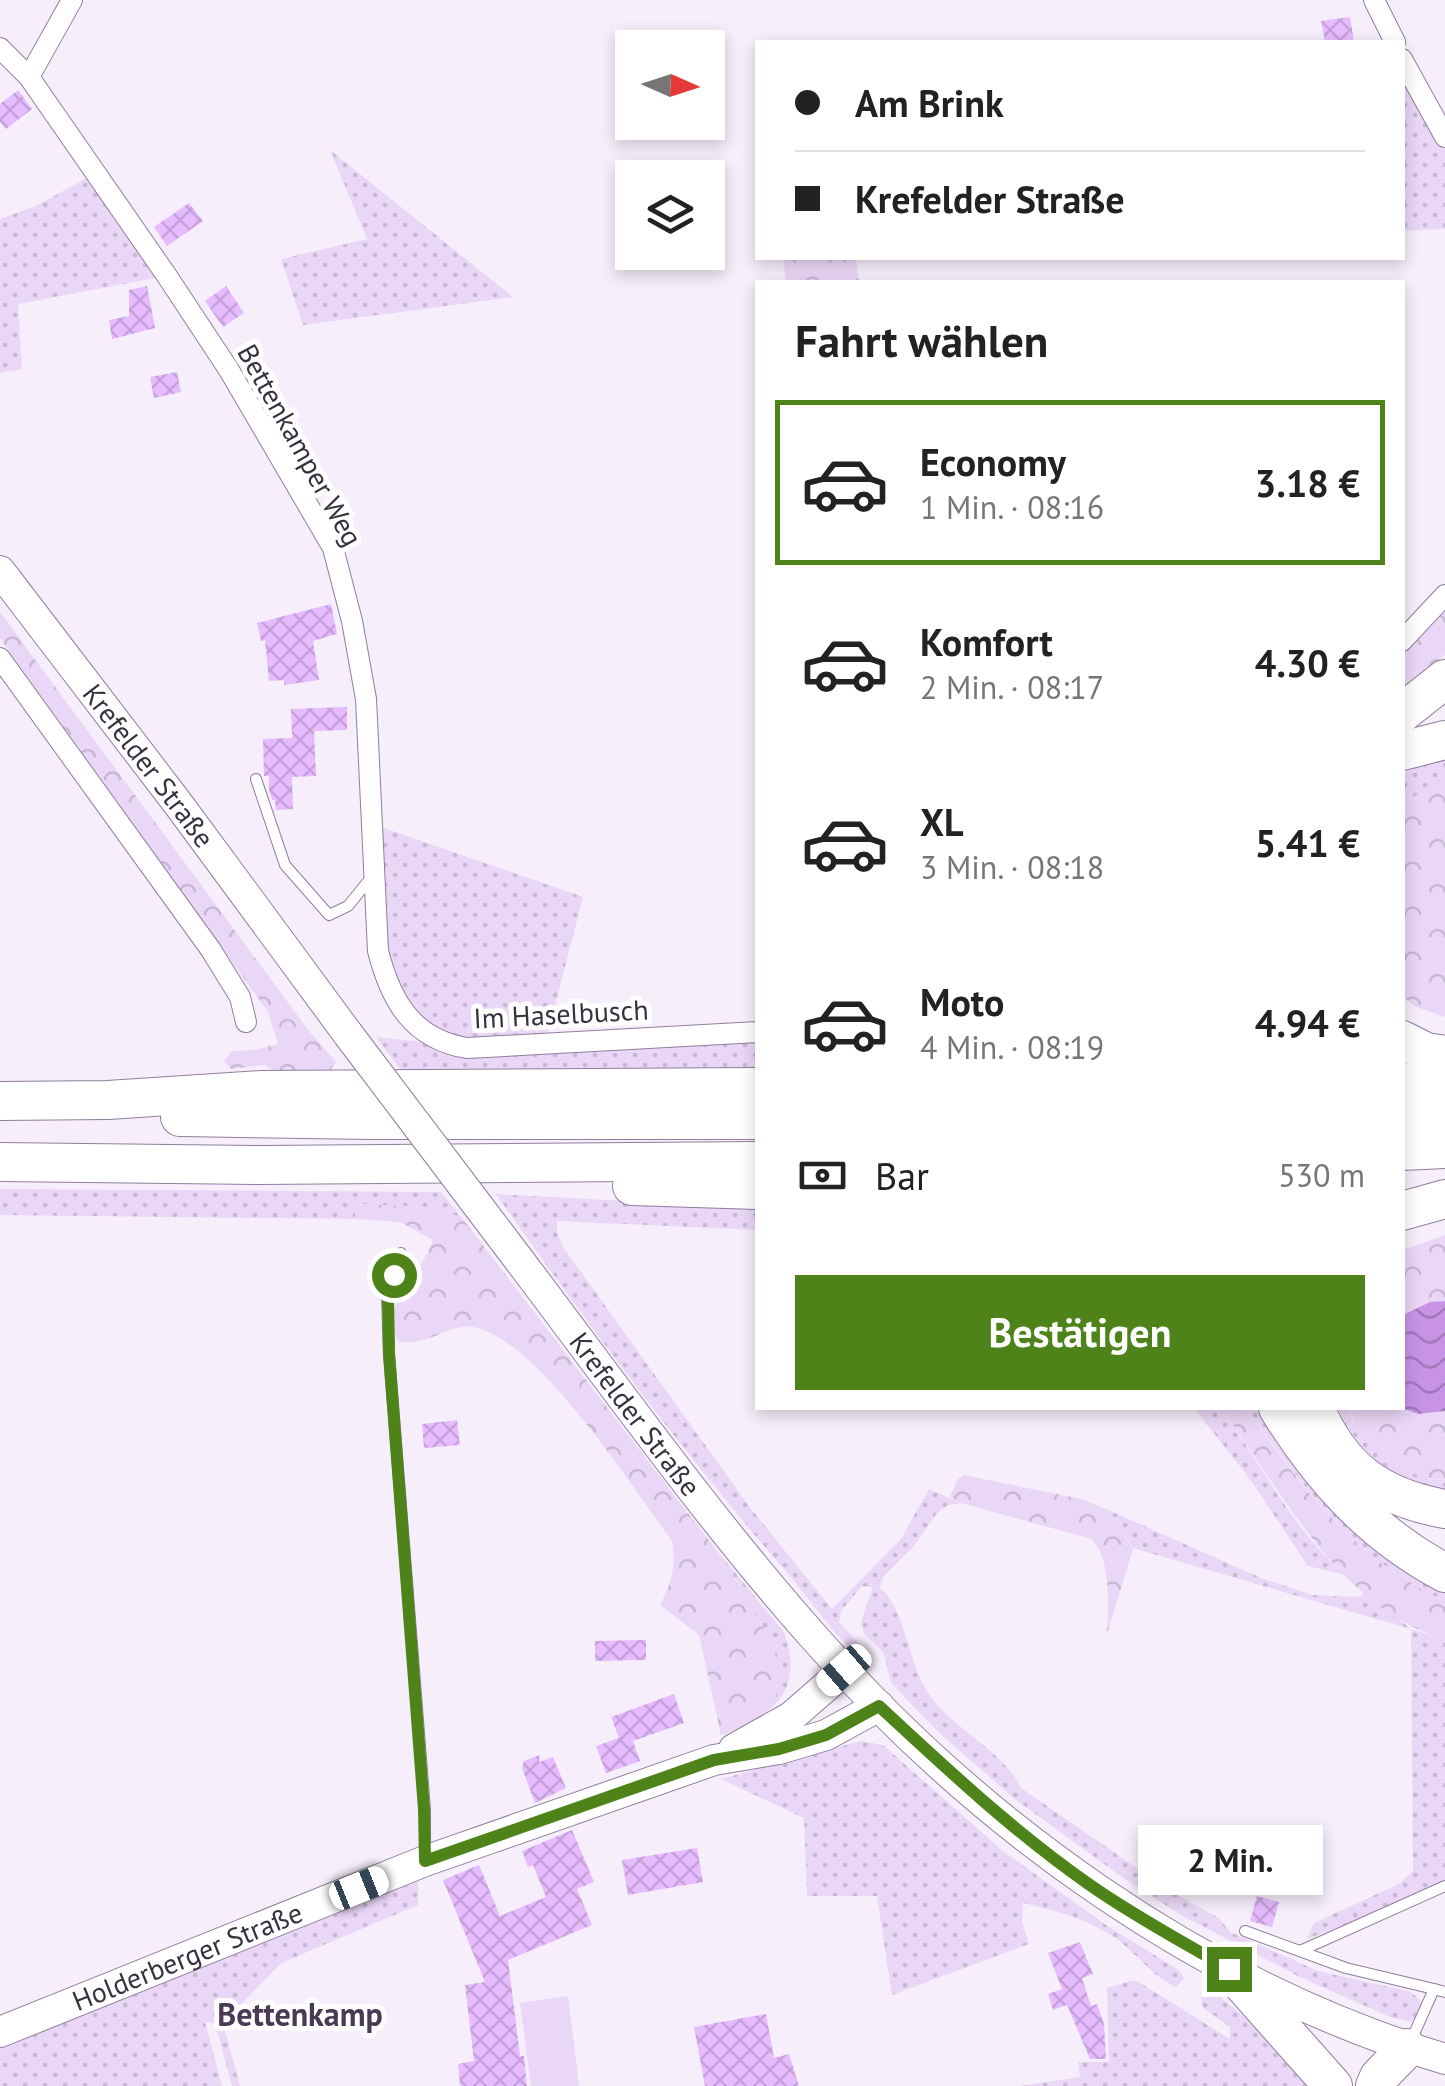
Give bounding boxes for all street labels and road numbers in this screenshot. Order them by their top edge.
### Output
street label: Bettenkamper Weg [230,337,371,552]
street label: Krefelder Straße [75,676,223,855]
street label: Im Haselbusch [473,990,649,1037]
street label: Krefelder Straße [562,1324,709,1503]
street label: Holderberger Straße [67,1893,308,2019]

